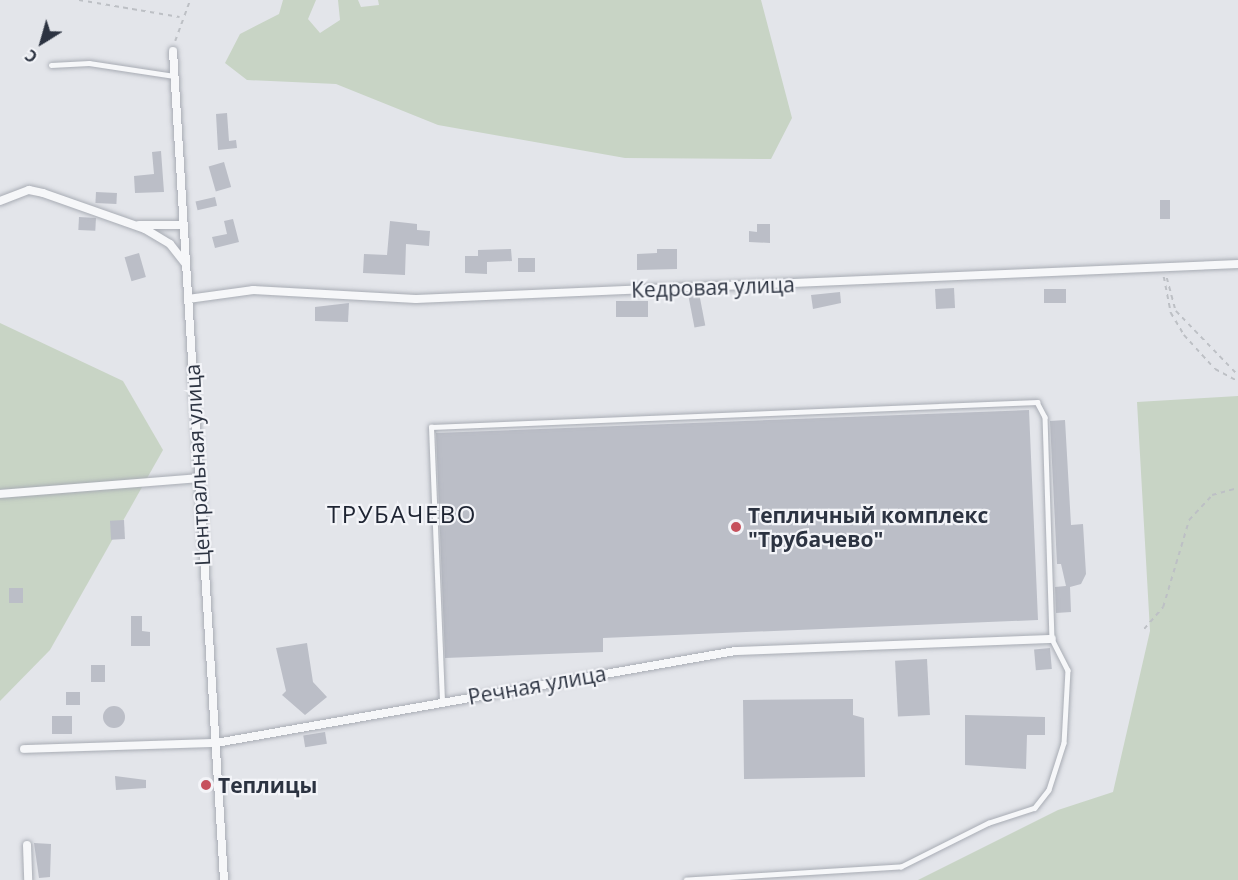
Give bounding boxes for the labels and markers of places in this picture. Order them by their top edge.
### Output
place label: Тепличный комплекс "Трубачево" [748,502,988,552]
marker: Тепличный комплекс "Трубачево" [729,520,743,534]
place label: Теплицы [218,772,317,798]
marker: Теплицы [199,778,213,792]

